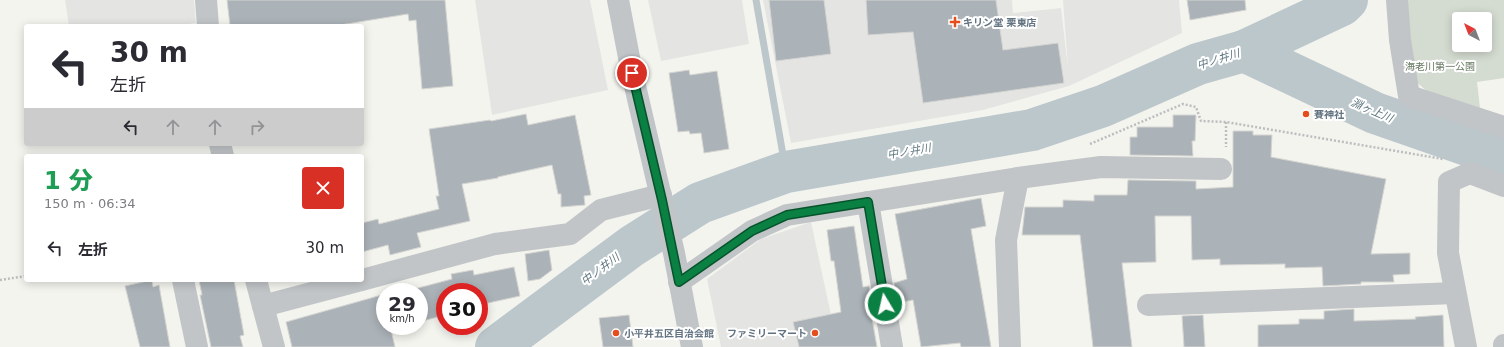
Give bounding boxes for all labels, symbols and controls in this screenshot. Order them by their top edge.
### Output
north arrow [1452,12,1492,52]
map controls [1452,12,1492,52]
marker: キリン堂 栗東店 [950,17,960,27]
place label: キリン堂 栗東店 [963,17,1036,28]
text: 30 m [110,36,188,69]
icon: left [44,40,96,92]
water label: 中ノ井川 [1195,47,1242,72]
pin [615,56,649,90]
park label: 海老川第一公園 [1405,61,1475,72]
icon: arrive [621,62,643,84]
text: 左折 [110,74,146,95]
water label: 淵ヶ上川 [1349,96,1396,125]
marker: 賽神社 [1301,109,1311,119]
place label: 賽神社 [1314,109,1345,120]
icon: left [120,116,142,138]
icon: ahead [162,116,184,138]
icon: ahead [204,116,226,138]
icon: right [246,116,268,138]
water label: 中ノ井川 [886,141,933,162]
text: 1 分 [44,167,93,195]
button: close [302,167,344,209]
text: 150 m · 06:34 [44,196,135,211]
icon: left [44,237,66,259]
text: 30 m [306,239,344,257]
text: 左折 [78,241,108,259]
water label: 中ノ井川 [579,250,623,288]
speed limit sign: 30 [436,283,488,335]
position arrow [864,283,906,325]
text: 29 [388,292,416,316]
text: km/h [389,313,415,324]
marker: 小平井五区自治会館 [611,328,621,338]
place label: 小平井五区自治会館 [624,328,714,339]
place label: ファミリーマート [727,328,807,339]
marker: ファミリーマート [810,328,820,338]

